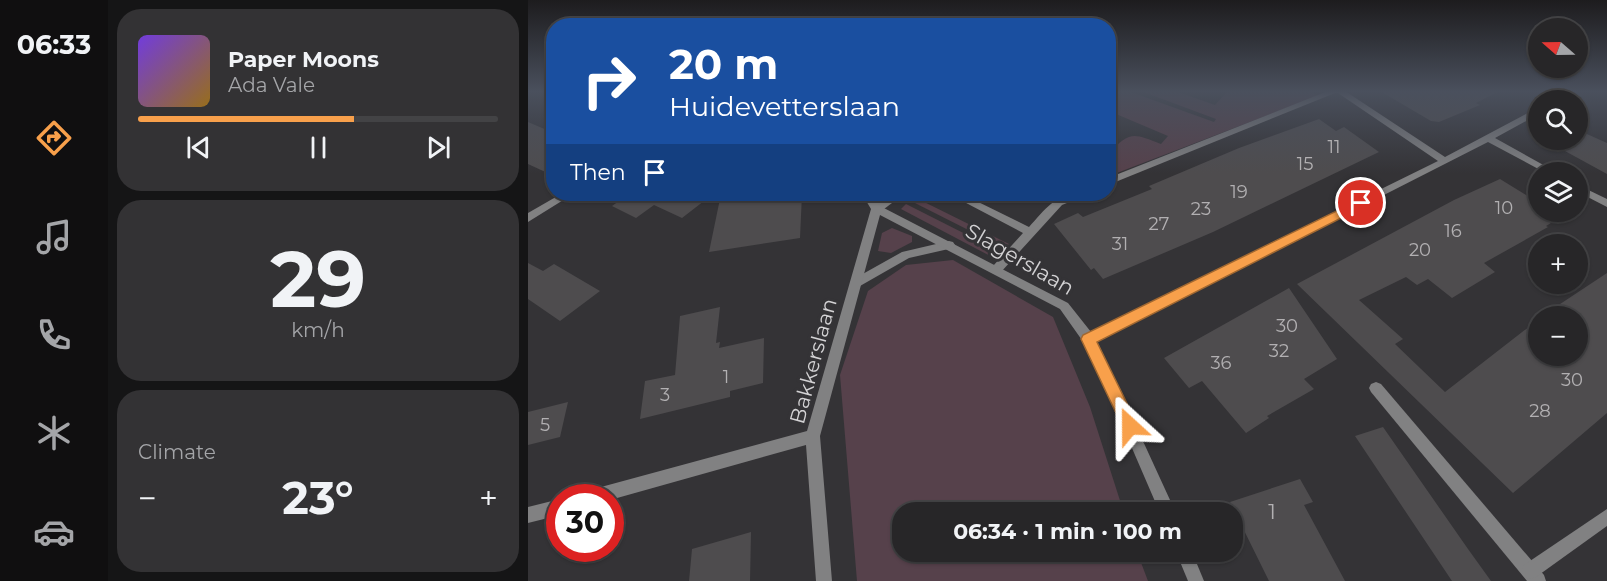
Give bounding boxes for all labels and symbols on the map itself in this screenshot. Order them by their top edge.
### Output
north arrow [1528,18,1588,78]
house number: 11 [1328,136,1341,158]
house number: 15 [1297,153,1313,175]
pin [1335,177,1386,228]
house number: 19 [1230,181,1248,203]
house number: 10 [1495,197,1513,219]
house number: 23 [1191,198,1211,220]
house number: 27 [1149,213,1169,235]
street label: Slagerslaan [961,218,1079,300]
house number: 16 [1444,220,1462,242]
house number: 31 [1112,233,1128,255]
house number: 20 [1409,239,1431,261]
street label: Bakkerslaan [784,296,842,426]
house number: 30 [1276,315,1298,337]
house number: 32 [1269,340,1289,362]
house number: 36 [1210,352,1232,374]
house number: 1 [723,366,729,388]
house number: 30 [1561,369,1583,391]
house number: 3 [660,384,670,406]
position arrow [1098,394,1162,458]
house number: 28 [1529,400,1551,422]
house number: 5 [540,414,550,436]
speed limit sign: 30 [546,484,624,562]
house number: 1 [1268,499,1276,524]

